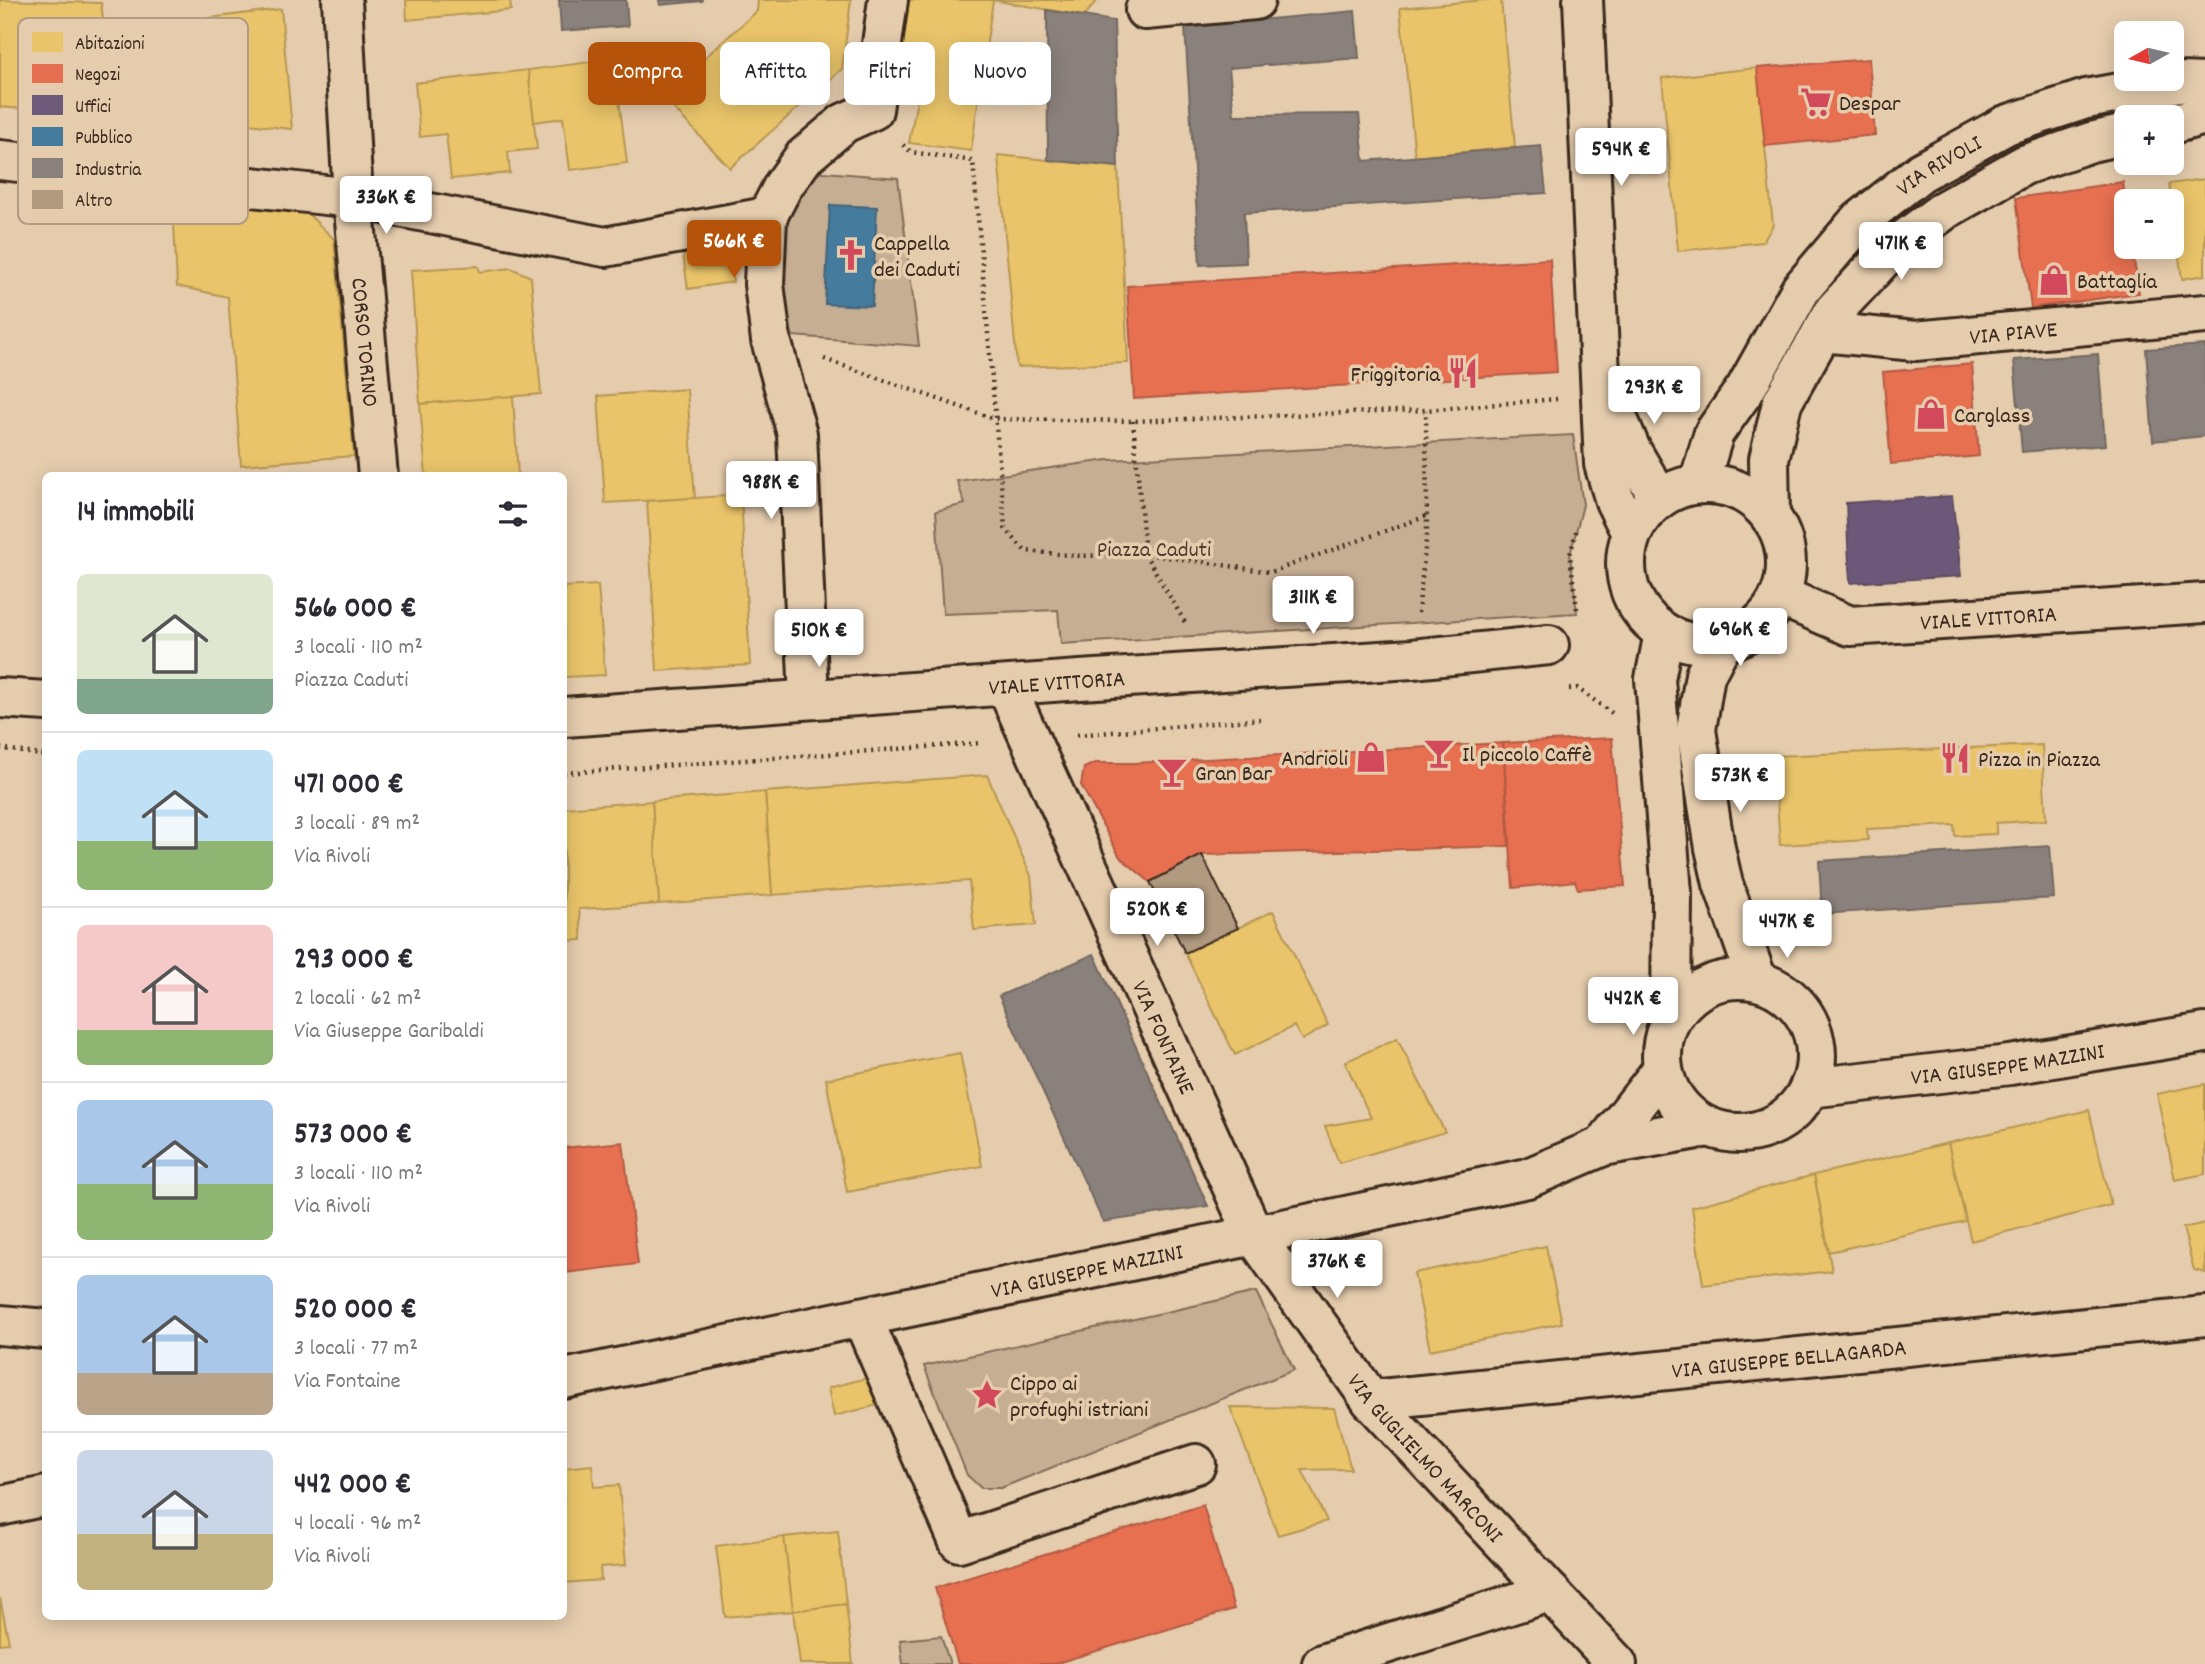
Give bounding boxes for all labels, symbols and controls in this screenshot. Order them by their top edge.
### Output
legend [18,18,248,224]
north arrow [2114,21,2184,91]
map controls [2114,21,2184,259]
text: Abitazioni [75,32,145,59]
chip: Compra [588,42,706,105]
chip: Affitta [720,42,830,105]
chip: Filtri [844,42,935,105]
chip: Nuovo [949,42,1051,105]
text: Negozi [75,63,121,90]
supermarket icon: Despar [1799,85,1833,119]
place label: Despar [1839,89,1901,122]
text: Uffici [75,95,112,122]
button: + [2114,105,2184,175]
text: Pubblico [75,126,132,153]
pin: 594K € [1564,128,1678,188]
street label: VIA RIVOLI [1890,128,1989,206]
text: 594K € [1591,134,1651,167]
text: Industria [75,158,142,185]
pin: 336K € [329,176,443,236]
text: 336K € [356,182,416,215]
text: Altro [75,189,112,216]
button: − [2114,189,2184,259]
pin: 566K € [677,220,791,280]
pin: 471K € [1844,222,1958,282]
text: 566K € [703,226,765,259]
text: 471K € [1875,228,1927,261]
place label: Cappella dei Caduti [874,229,960,288]
church icon: Cappella dei Caduti [834,238,868,272]
shop icon: Battaglia [2037,263,2071,297]
place label: Battaglia [2077,267,2158,300]
street label: CORSO TORINO [340,276,385,409]
street label: VIA PIAVE [1968,315,2059,356]
restaurant icon: Friggitoria [1446,356,1480,390]
place label: Friggitoria [1350,360,1441,393]
pin: 293K € [1597,366,1711,426]
text: 293K € [1624,372,1684,405]
shop icon: Carglass [1914,397,1948,431]
place label: Carglass [1954,401,2030,434]
pin: 988K € [714,462,828,521]
text: 988K € [742,467,800,500]
text: 14 immobili [77,493,194,536]
icon: filters [494,495,532,533]
park label: Piazza Caduti [1097,535,1211,568]
pin: 311K € [1256,576,1370,636]
text: 311K € [1288,582,1338,615]
text: 566 000 € [294,589,417,632]
street label: VIALE VITTORIA [1920,600,2058,641]
icon: home [133,602,217,686]
pin: 696K € [1683,608,1797,668]
pin: 510K € [762,610,876,669]
text: 696K € [1709,614,1771,647]
text: 510K € [791,615,847,648]
text: 3 locali · 110 m² [294,632,423,665]
street label: VIALE VITTORIA [988,664,1126,707]
text: Piazza Caduti [294,665,409,698]
bar icon: Il piccolo Caffè [1422,736,1456,770]
shop icon: Andrioli [1354,740,1388,774]
place label: Il piccolo Caffè [1462,740,1592,773]
restaurant icon: Pizza in Piazza [1938,741,1972,775]
place label: Andrioli [1281,744,1348,777]
place label: Pizza in Piazza [1978,745,2101,778]
pin: 573K € [1683,754,1797,814]
bar icon: Gran Bar [1155,755,1189,789]
place label: Gran Bar [1195,759,1273,792]
text: 573K € [1711,760,1769,793]
text: 471 000 € [294,765,404,808]
icon: home [133,778,217,862]
text: 3 locali · 89 m² [294,808,420,841]
text: Via Rivoli [294,841,370,874]
pin: 520K € [1100,888,1214,948]
text: 520K € [1126,894,1188,927]
pin: 447K € [1730,900,1844,960]
text: 447K € [1759,906,1815,939]
text: 293 000 € [294,940,414,983]
icon: home [133,953,217,1037]
street label: VIA FONTAINE [1121,976,1202,1101]
pin: 442K € [1576,978,1690,1037]
text: 2 locali · 62 m² [294,983,421,1016]
text: 442K € [1604,983,1662,1016]
text: Via Giuseppe Garibaldi [294,1016,484,1049]
street label: VIA GIUSEPPE MAZZINI [1909,1037,2107,1096]
text: 573 000 € [294,1115,412,1158]
icon: home [133,1128,217,1212]
text: 3 locali · 110 m² [294,1158,423,1191]
text: Via Rivoli [294,1191,370,1224]
street label: VIA GIUSEPPE MAZZINI [989,1237,1186,1310]
pin: 376K € [1280,1240,1394,1300]
text: 376K € [1307,1246,1367,1279]
text: 520 000 € [294,1290,417,1333]
icon: home [133,1303,217,1387]
text: 3 locali · 77 m² [294,1333,418,1366]
street label: VIA GIUSEPPE BELLAGARDA [1670,1333,1908,1390]
text: Via Fontaine [294,1366,401,1399]
street label: VIA GUGLIELMO MARCONI [1337,1368,1509,1552]
place label: Cippo ai profughi istriani [1010,1369,1148,1428]
place icon: Cippo ai profughi istriani [970,1378,1004,1412]
text: 442 000 € [294,1465,412,1508]
icon: home [133,1478,217,1562]
text: 4 locali · 96 m² [294,1508,421,1541]
text: Via Rivoli [294,1541,370,1574]

